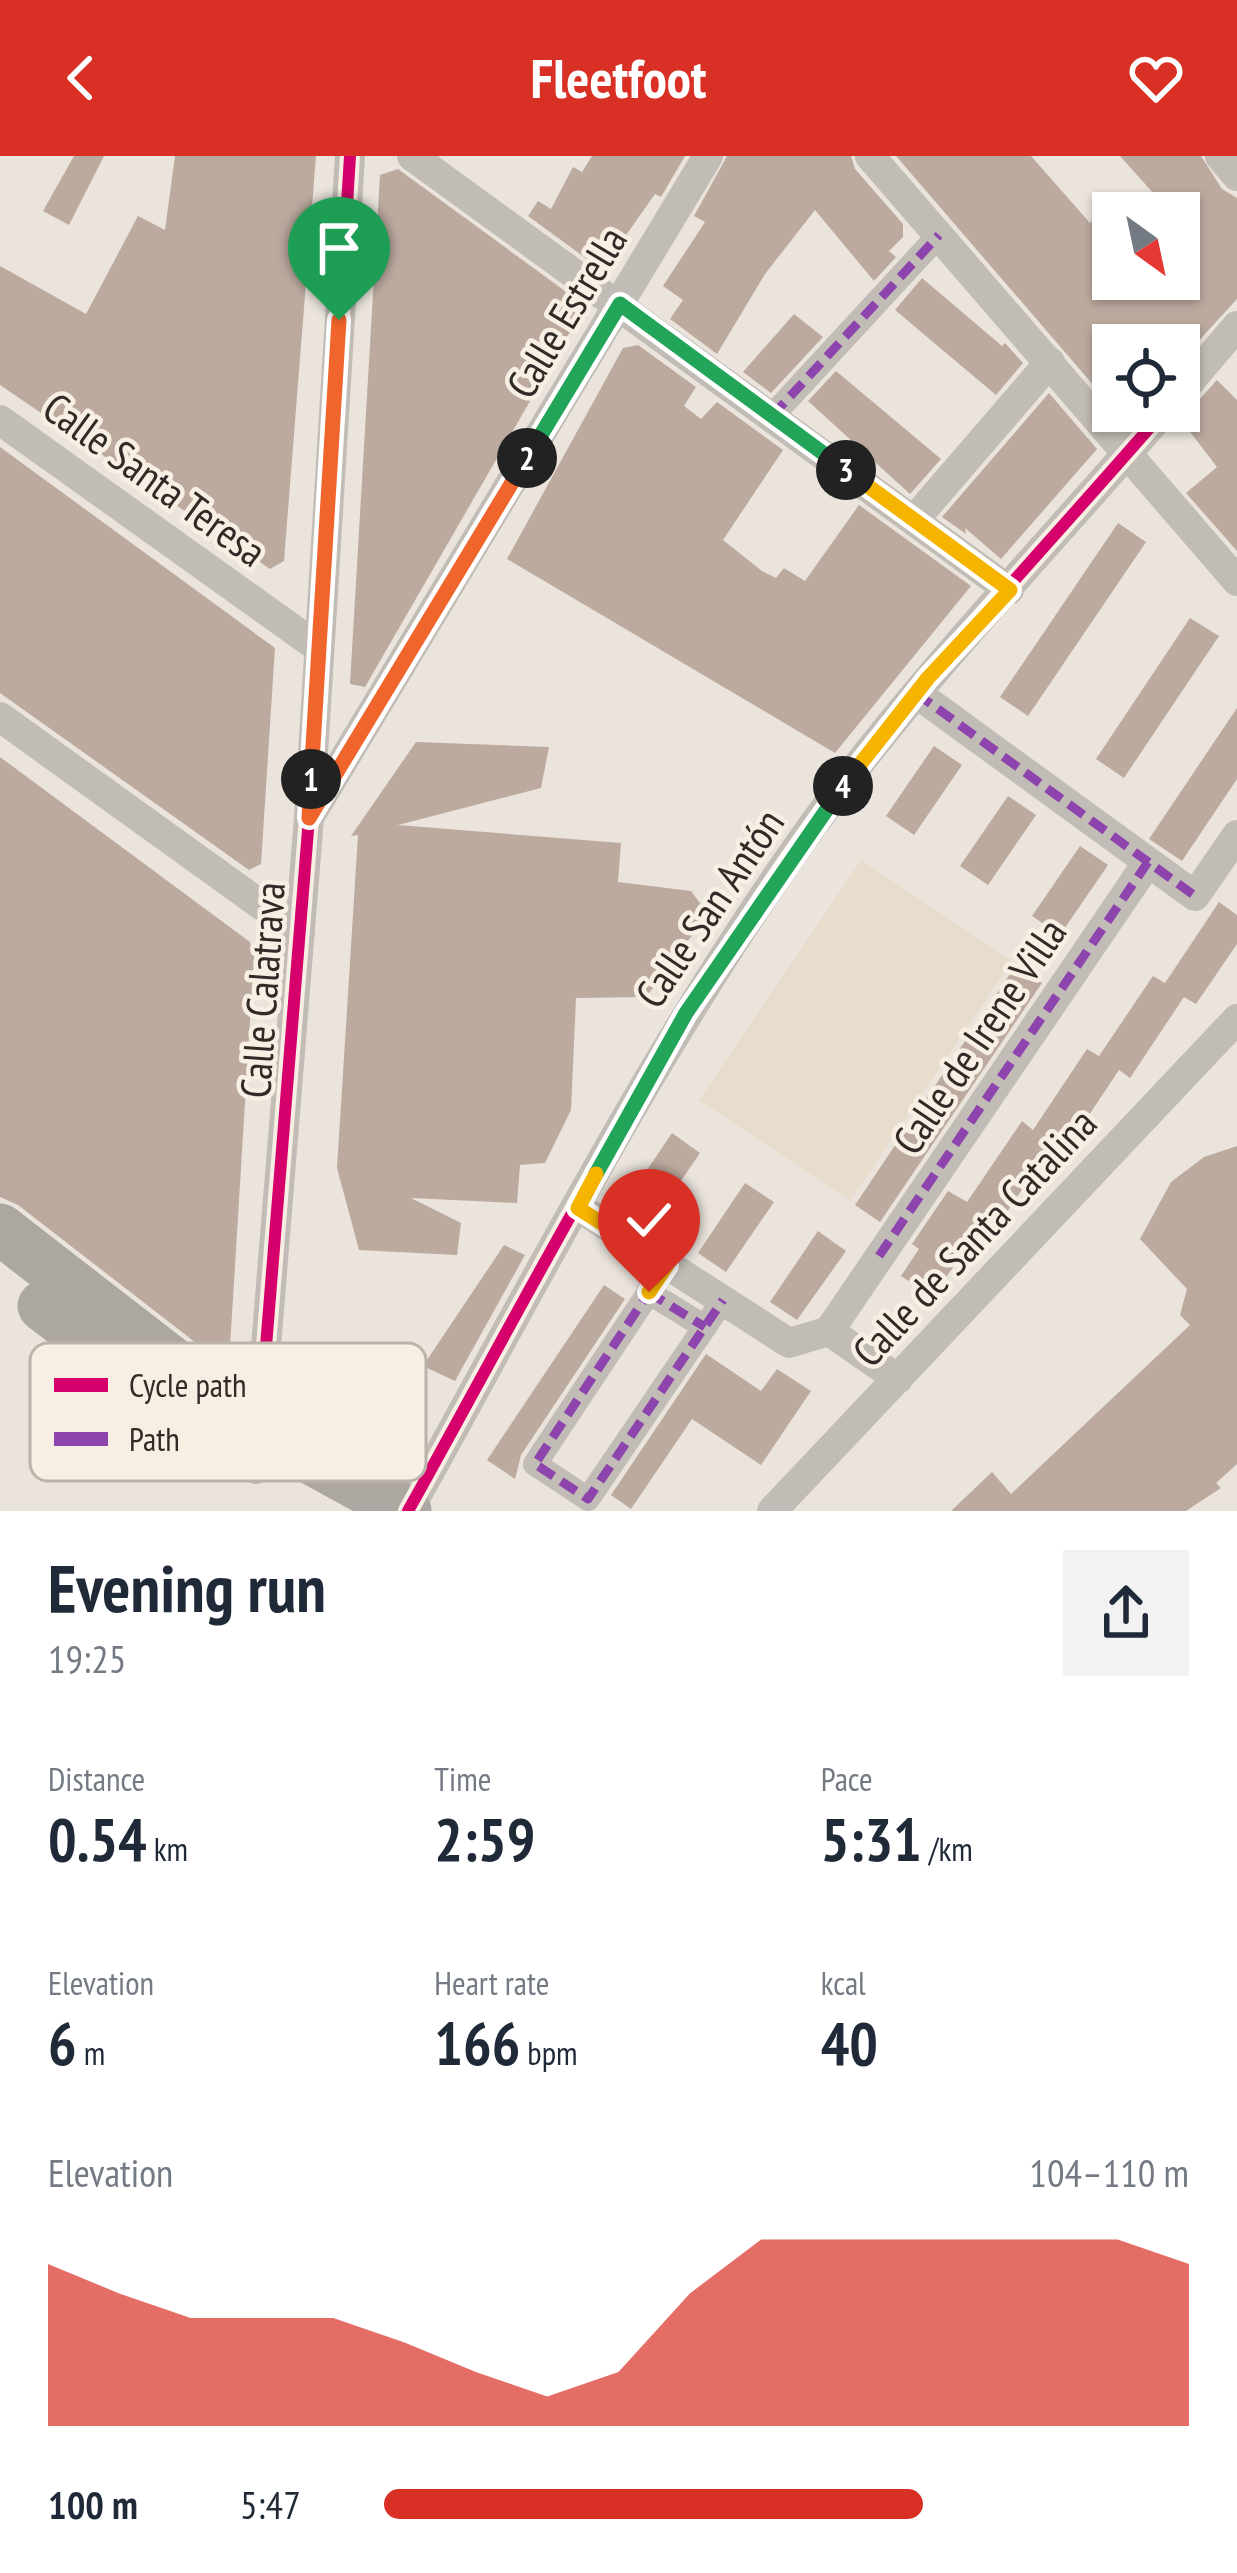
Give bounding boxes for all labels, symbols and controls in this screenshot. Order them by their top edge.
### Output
text: Fleetfoot [531,43,706,113]
icon: back [48,45,114,111]
icon: heart [1123,45,1189,111]
north arrow [1092,192,1200,300]
map controls [1092,192,1200,432]
pin [288,197,390,320]
icon: arrive [306,215,372,281]
street label: Calle Estrella [493,216,639,408]
button: locate [1092,324,1200,432]
street label: Calle Santa Teresa [33,380,277,578]
pin: 2 [497,428,557,488]
text: 2 [519,436,535,479]
pin: 3 [816,440,876,500]
text: 3 [838,448,854,491]
pin: 1 [281,749,341,809]
pin: 4 [813,756,873,816]
text: 1 [303,757,319,800]
text: 4 [835,764,851,807]
street label: Calle San Antón [622,798,796,1018]
street label: Calle Calatrava [227,880,297,1100]
street label: Calle de Irene Villa [880,907,1078,1165]
street label: Calle de Santa Catalina [840,1096,1108,1378]
pin [598,1169,700,1292]
icon: check [616,1187,682,1253]
legend [30,1343,426,1481]
text: Cycle path [129,1363,247,1406]
text: Path [129,1417,180,1460]
text: Evening run [48,1545,326,1630]
button: share [1063,1550,1189,1676]
text: 19:25 [48,1633,126,1684]
text: Distance [48,1757,145,1800]
text: Time [434,1757,491,1800]
text: Pace [821,1757,873,1800]
text: 0.54 [48,1800,147,1878]
text: 2:59 [434,1800,535,1878]
text: 5:31 [821,1800,922,1878]
text: km [147,1827,188,1870]
text: /km [922,1827,973,1870]
text: Elevation [48,1961,154,2004]
text: Heart rate [434,1961,549,2004]
text: kcal [821,1961,866,2004]
text: 6 [48,2004,77,2082]
text: 166 [434,2004,520,2082]
text: 40 [821,2004,878,2082]
text: m [77,2031,105,2074]
text: bpm [520,2031,578,2074]
text: Elevation [48,2147,173,2198]
text: 104–110 m [1029,2147,1189,2198]
text: 100 m [48,2479,138,2530]
text: 5:47 [240,2479,301,2530]

